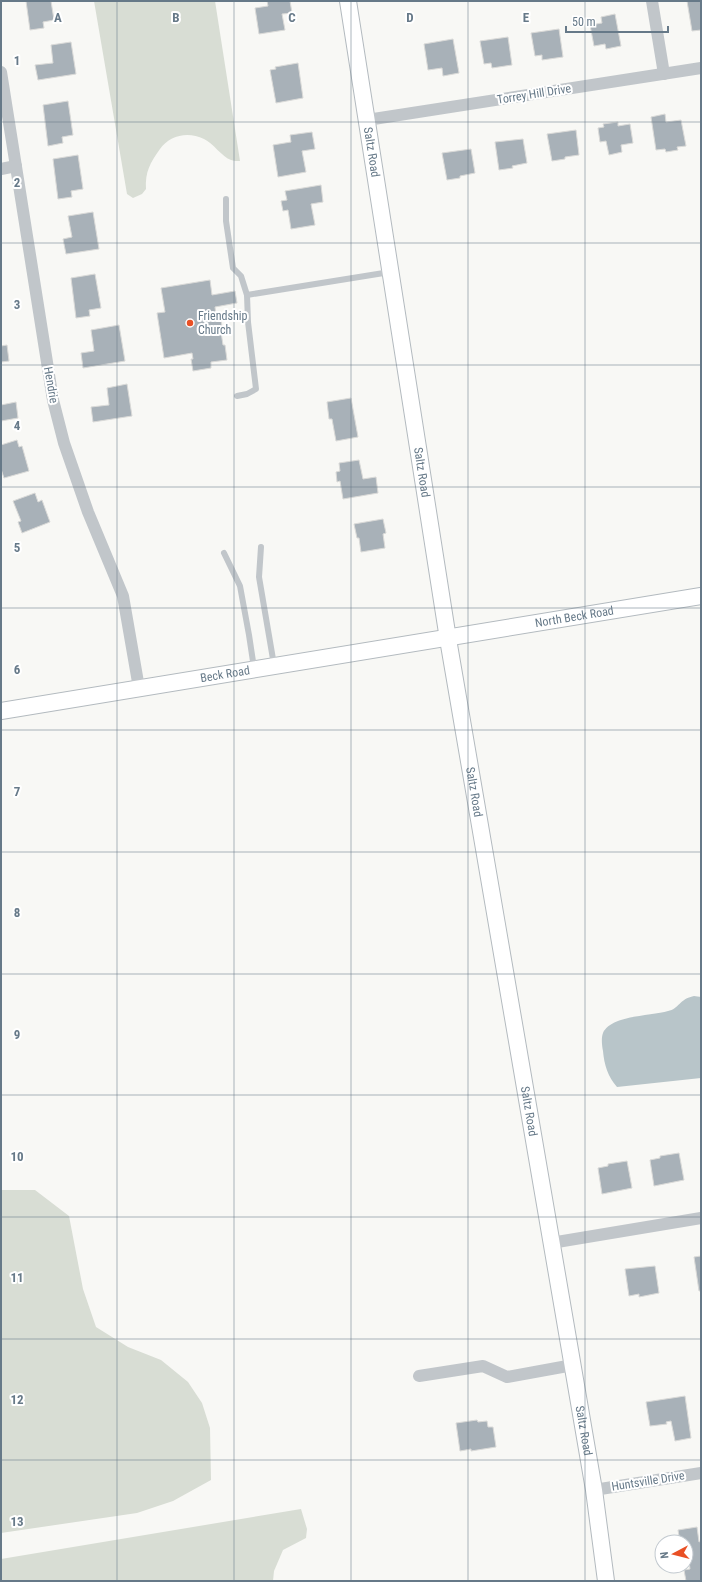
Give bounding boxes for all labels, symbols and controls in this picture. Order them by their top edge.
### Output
scale bar [566,8,668,34]
text: A [54,10,62,25]
text: B [172,10,180,25]
text: C [288,10,296,25]
text: D [406,10,414,25]
text: E [523,10,530,25]
text: 50 m [572,15,596,29]
text: 1 [14,53,20,68]
street label: Torrey Hill Drive [496,81,572,107]
street label: Saltz Road [361,126,383,178]
text: 2 [14,175,21,190]
text: 3 [14,297,20,312]
place label: Friendship Church [198,309,247,337]
marker: Friendship Church [185,318,195,328]
street label: Hendrie [41,366,61,405]
text: 4 [14,418,21,433]
street label: Saltz Road [411,446,433,498]
text: 5 [14,540,21,555]
street label: North Beck Road [534,603,615,630]
text: 6 [14,662,21,677]
street label: Beck Road [199,663,251,685]
street label: Saltz Road [463,766,485,818]
text: 7 [14,784,21,799]
text: 8 [14,905,20,920]
text: 9 [14,1027,20,1042]
street label: Saltz Road [518,1085,540,1137]
text: 10 [10,1149,24,1164]
text: 11 [10,1270,24,1285]
text: 12 [10,1392,24,1407]
street label: Saltz Road [573,1405,595,1457]
street label: Huntsville Drive [610,1468,686,1494]
text: 13 [10,1514,24,1529]
north arrow [654,1534,694,1574]
text: N [658,1551,671,1559]

